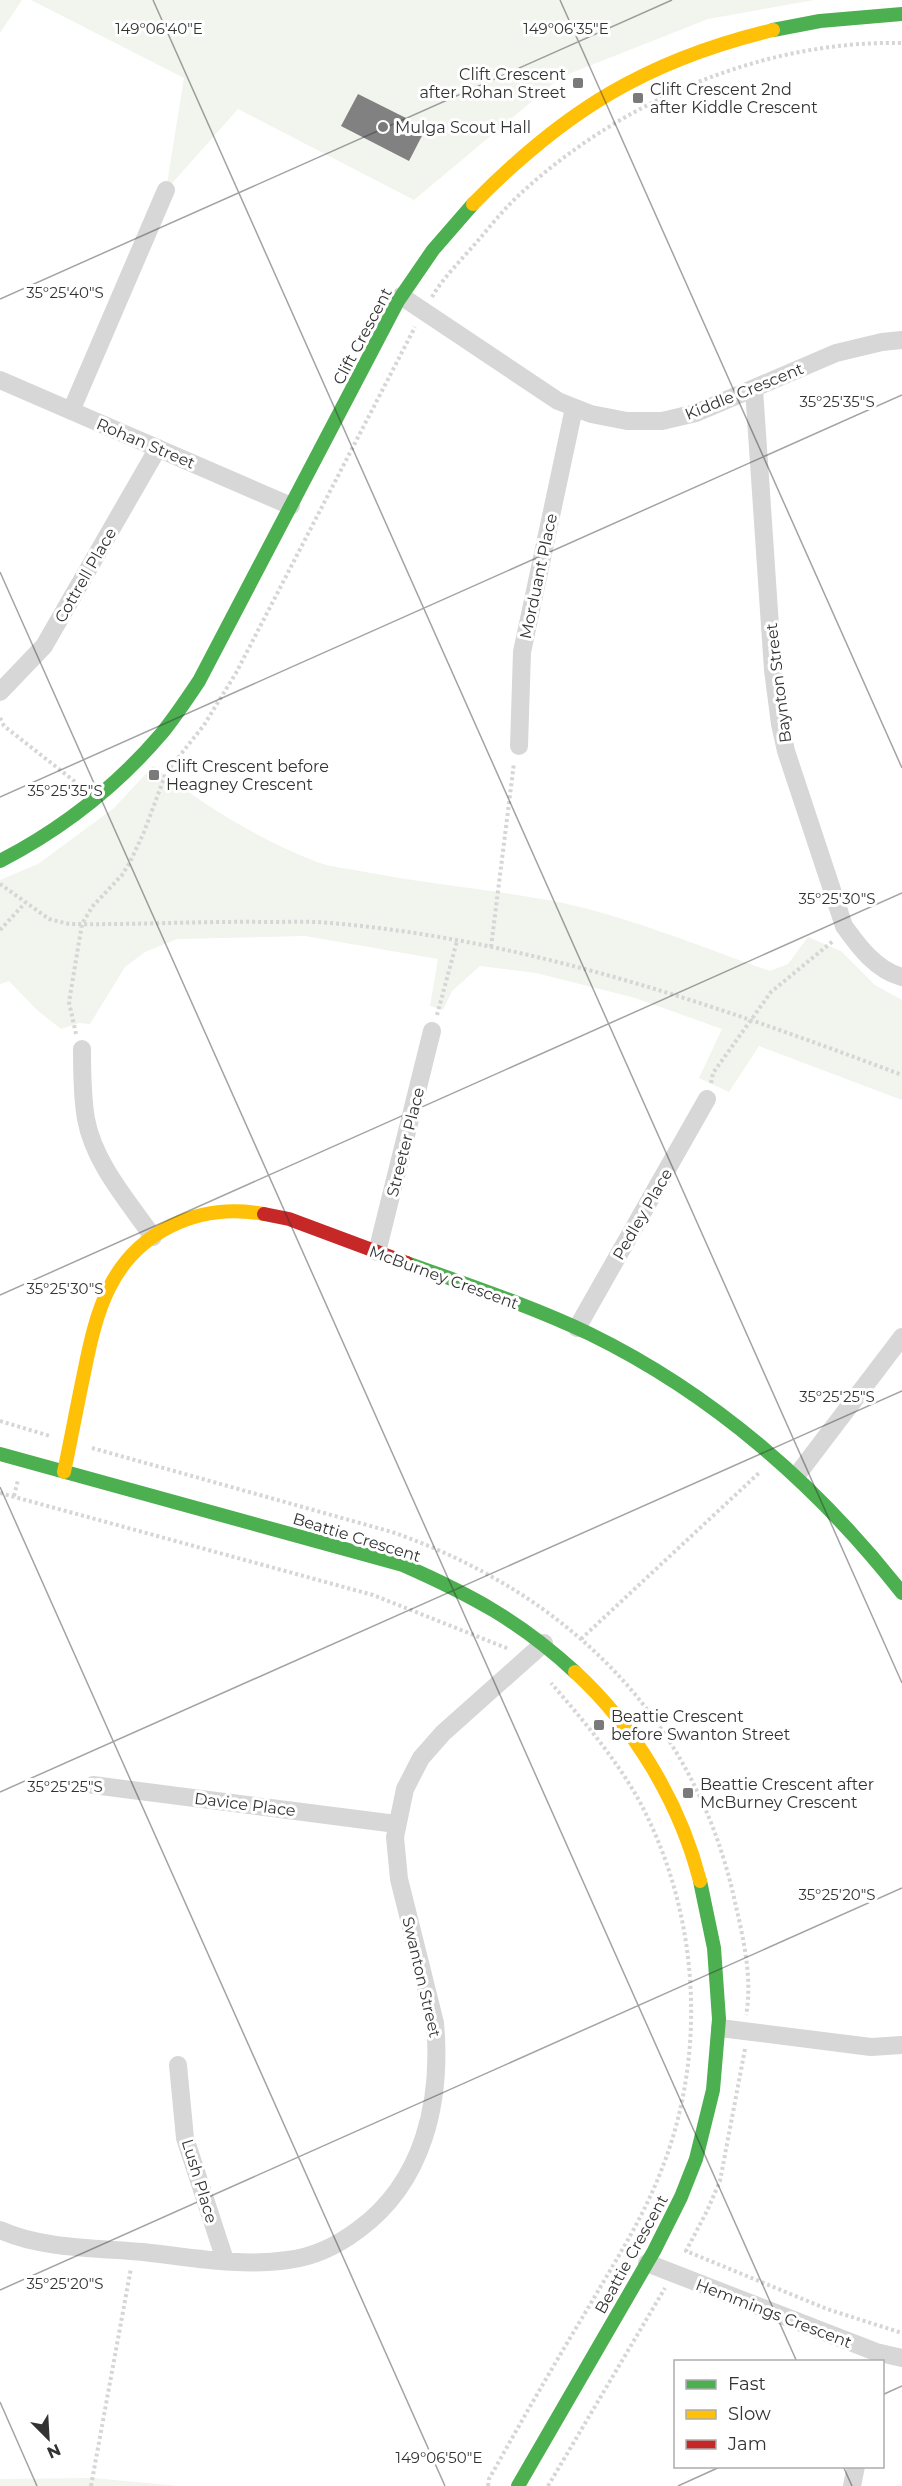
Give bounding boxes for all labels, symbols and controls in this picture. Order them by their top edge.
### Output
text: 149°06'40"E [115,19,203,38]
text: 149°06'35"E [523,19,609,38]
place label: Clift Crescent after Rohan Street [419,65,567,102]
marker: Clift Crescent after Rohan Street [571,76,585,90]
place label: Clift Crescent 2nd after Kiddle Crescent [650,80,818,117]
marker: Clift Crescent 2nd after Kiddle Crescent [631,91,645,105]
place label: Mulga Scout Hall [395,118,531,137]
marker: Mulga Scout Hall [376,120,390,134]
text: 35°25'40"S [26,283,104,302]
street label: Clift Crescent [329,284,396,388]
street label: Kiddle Crescent [682,359,807,424]
text: 35°25'35"S [799,392,875,411]
street label: Rohan Street [94,414,198,473]
street label: Morduant Place [516,512,561,641]
street label: Cottrell Place [51,524,120,626]
street label: Baynton Street [762,622,795,744]
place label: Clift Crescent before Heagney Crescent [166,757,329,794]
marker: Clift Crescent before Heagney Crescent [147,768,161,782]
text: 35°25'35"S [27,781,103,800]
text: 35°25'30"S [799,889,875,908]
street label: Streeter Place [383,1085,428,1199]
street label: Pedley Place [609,1165,676,1263]
street label: McBurney Crescent [367,1242,522,1314]
text: 35°25'30"S [27,1279,103,1298]
text: 35°25'25"S [799,1387,875,1406]
street label: Beattie Crescent [291,1509,424,1566]
place label: Beattie Crescent before Swanton Street [611,1707,791,1744]
marker: Beattie Crescent before Swanton Street [592,1718,606,1732]
place label: Beattie Crescent after McBurney Crescent [700,1775,874,1812]
text: 35°25'25"S [27,1777,103,1796]
marker: Beattie Crescent after McBurney Crescent [681,1786,695,1800]
street label: Davice Place [193,1789,297,1820]
text: 35°25'20"S [798,1885,876,1904]
street label: Swanton Street [398,1915,445,2040]
street label: Lush Place [178,2137,221,2225]
street label: Beattie Crescent [591,2191,672,2317]
text: 35°25'20"S [26,2274,104,2293]
street label: Hemmings Crescent [693,2275,855,2352]
legend [674,2360,884,2468]
text: Fast [728,2373,766,2395]
text: Slow [728,2403,771,2425]
north arrow [18,2408,78,2468]
text: Jam [727,2433,767,2455]
text: N [44,2440,64,2463]
text: 149°06'50"E [396,2448,482,2467]

